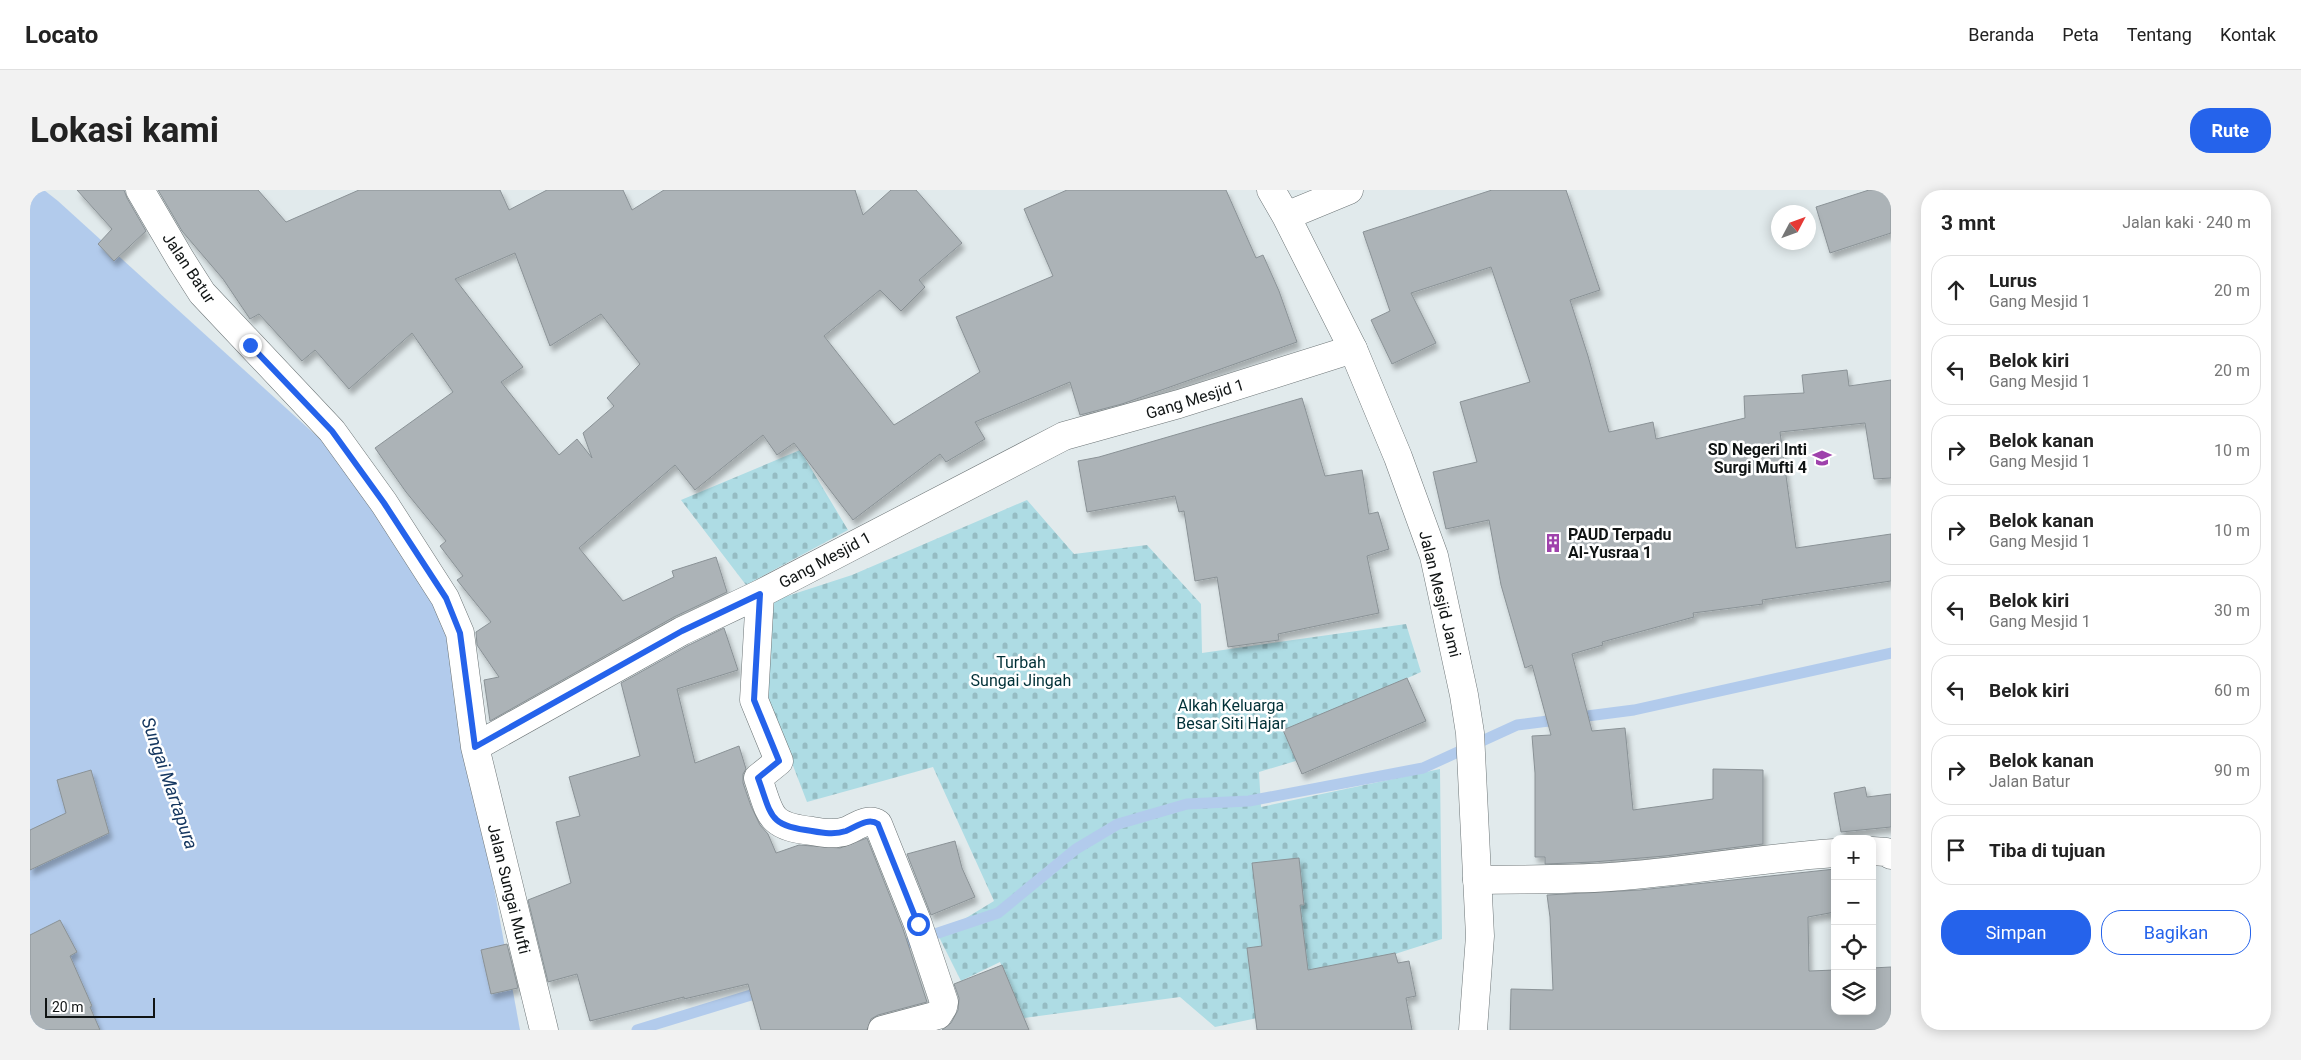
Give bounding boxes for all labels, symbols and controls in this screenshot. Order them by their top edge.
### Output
text: Locato [25,21,98,49]
text: Beranda [1968,24,2034,45]
text: Peta [2062,24,2099,45]
text: Tentang [2127,24,2192,45]
text: Kontak [2220,24,2276,45]
button: Rute [2190,108,2271,153]
text: Lokasi kami [30,110,219,151]
north arrow [1771,205,1816,250]
text: 3 mnt [1941,211,1995,235]
text: Jalan kaki · 240 m [2122,213,2251,232]
street label: Jalan Batur [158,229,220,307]
text: Lurus [1989,269,2037,292]
icon: ahead [1942,276,1970,304]
text: 20 m [2214,281,2250,300]
text: Gang Mesjid 1 [1989,292,2091,311]
route end [239,334,262,357]
text: Belok kiri [1989,349,2069,372]
icon: left [1942,356,1970,384]
text: 20 m [2214,361,2250,380]
text: Gang Mesjid 1 [1989,372,2091,391]
street label: Gang Mesjid 1 [1144,375,1246,423]
text: Belok kanan [1989,429,2094,452]
icon: right [1942,436,1970,464]
place label: SD Negeri Inti Surgi Mufti 4 [1708,440,1807,477]
text: 10 m [2214,441,2250,460]
school or university icon: SD Negeri Inti Surgi Mufti 4 [1811,447,1833,469]
text: Gang Mesjid 1 [1989,452,2091,471]
text: Belok kanan [1989,509,2094,532]
icon: right [1942,516,1970,544]
text: 10 m [2214,521,2250,540]
place label: PAUD Terpadu Al-Yusraa 1 [1568,525,1671,562]
street label: Gang Mesjid 1 [776,528,874,592]
street label: Jalan Mesjid Jami [1415,529,1465,659]
building icon: PAUD Terpadu Al-Yusraa 1 [1542,532,1564,554]
text: Gang Mesjid 1 [1989,532,2091,551]
text: Belok kiri [1989,589,2069,612]
icon: left [1942,596,1970,624]
text: 30 m [2214,601,2250,620]
text: Gang Mesjid 1 [1989,612,2091,631]
park label: Turbah Sungai Jingah [971,653,1071,690]
icon: left [1942,676,1970,704]
text: Belok kiri [1989,679,2069,702]
text: 60 m [2214,681,2250,700]
park label: Alkah Keluarga Besar Siti Hajar [1176,696,1286,733]
water label: Sungai Martapura [138,714,202,852]
text: Belok kanan [1989,749,2094,772]
icon: right [1942,756,1970,784]
text: 90 m [2214,761,2250,780]
text: Jalan Batur [1989,772,2070,791]
street label: Jalan Sungai Mufti [484,822,534,956]
map controls [1831,835,1876,1015]
button: + [1831,835,1876,880]
icon: arrive [1942,836,1970,864]
text: Tiba di tujuan [1989,839,2105,862]
button: − [1831,880,1876,925]
button: Simpan [1941,910,2091,955]
button: Bagikan [2101,910,2251,955]
route start [907,913,930,936]
button: locate [1831,925,1876,970]
button: layers [1831,970,1876,1015]
scale bar [45,995,155,1018]
text: 20 m [52,999,84,1015]

